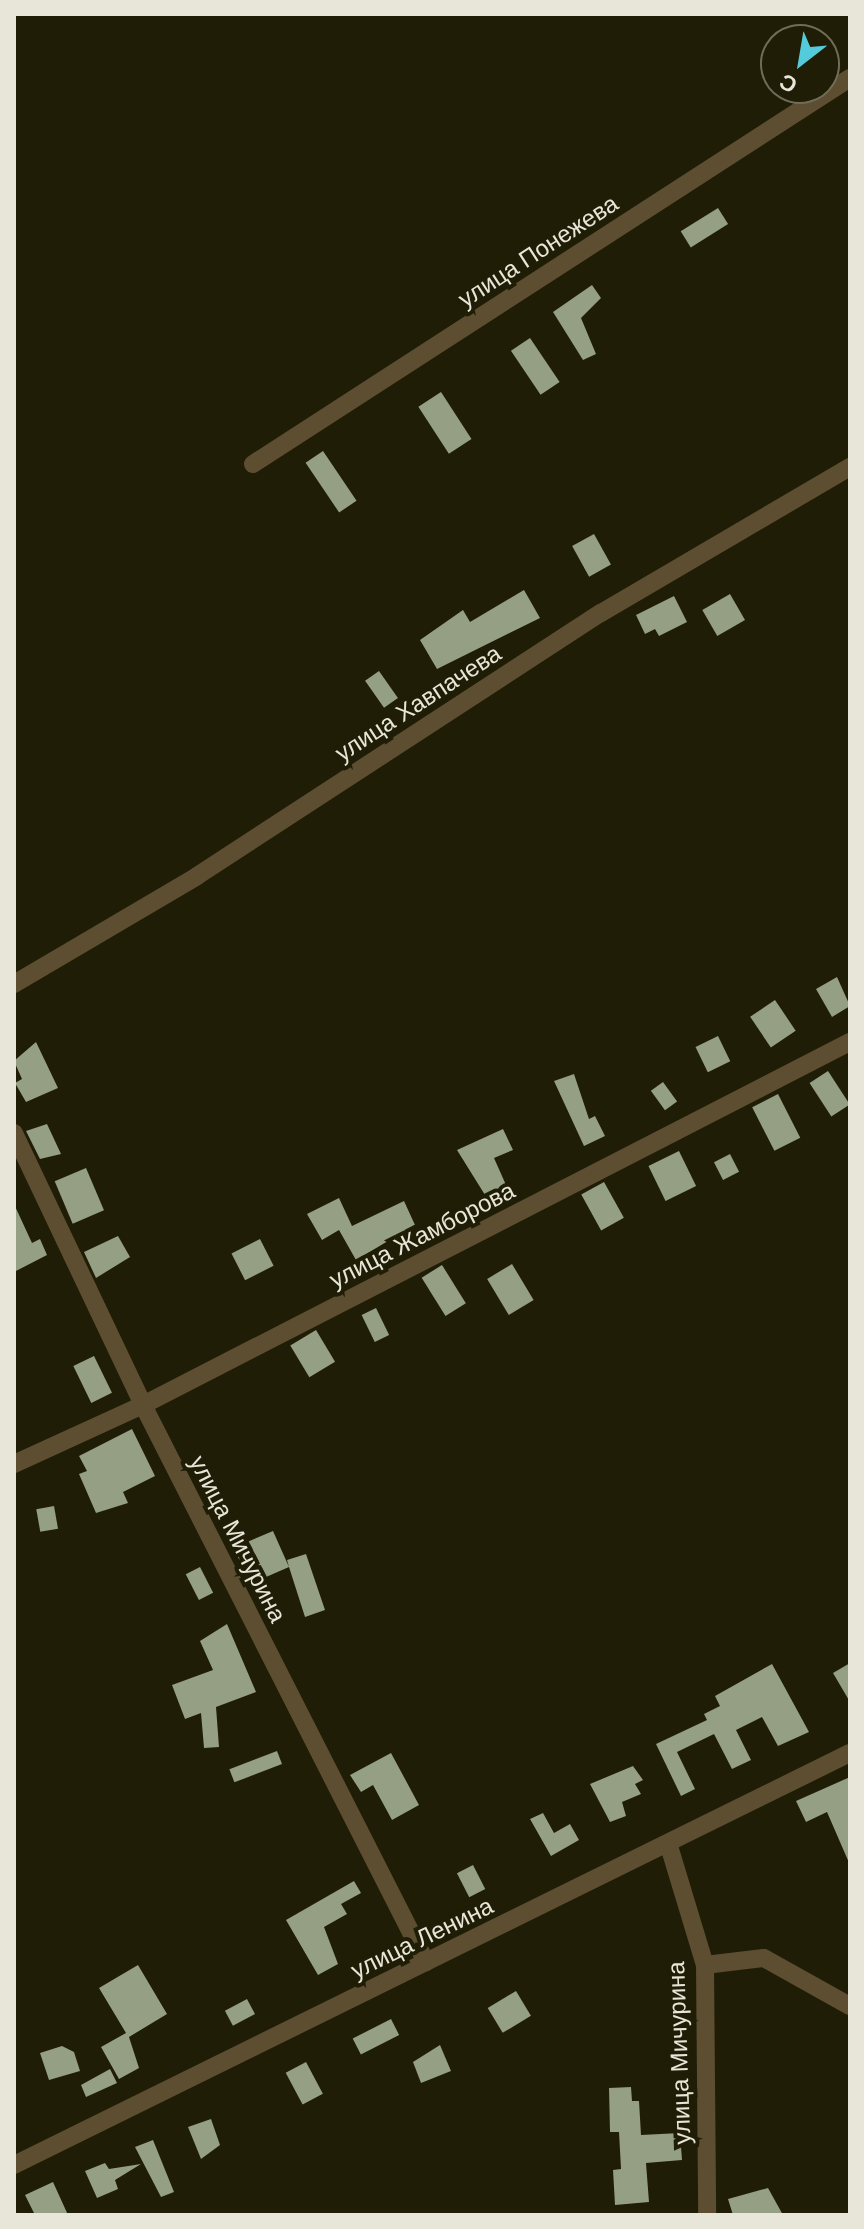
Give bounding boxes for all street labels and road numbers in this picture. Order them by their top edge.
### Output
street label: улица Понежева [453,189,623,313]
street label: улица Хавпачева [330,639,506,767]
street label: улица Жамборова [325,1176,519,1294]
street label: улица Мичурина [184,1451,292,1627]
street label: улица Ленина [346,1891,498,1985]
street label: улица Мичурина [661,1961,697,2145]

